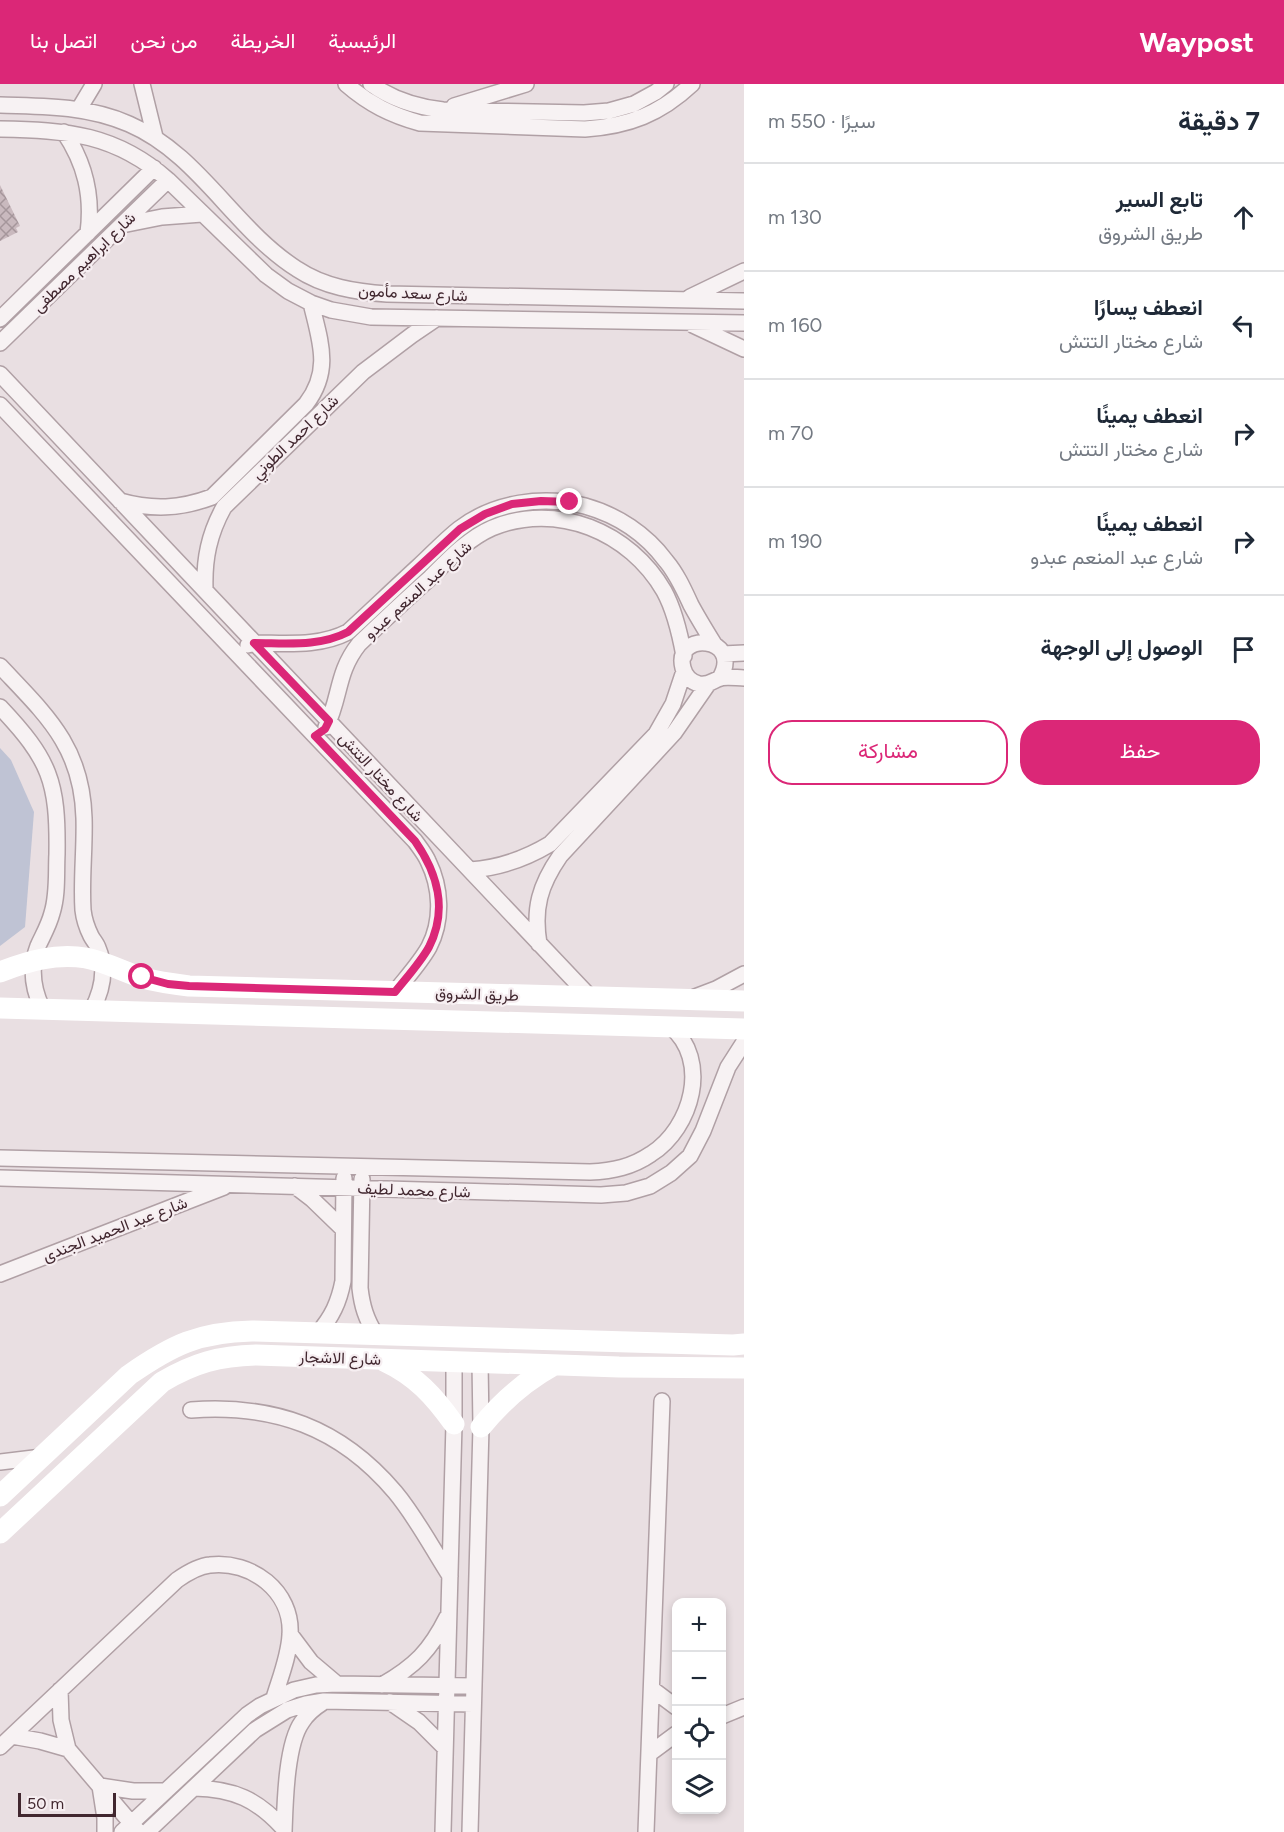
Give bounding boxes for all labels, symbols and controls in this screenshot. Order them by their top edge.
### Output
text: Waypost [1140,25,1254,59]
text: اتصل بنا [30,28,97,53]
text: من نحن [130,28,197,53]
text: الخريطة [230,28,295,53]
text: الرئيسية [328,28,396,53]
text: 7 دقيقة [1178,105,1260,137]
text: سيرًا · 550 m [768,109,875,133]
text: تابع السير [1116,186,1203,213]
icon: ahead [1227,201,1260,234]
text: 130 m [768,205,822,229]
street label: شارع ابراهيم مصطفى [29,208,141,317]
text: طريق الشروق [1098,221,1203,245]
street label: شارع سعد مأمون [358,281,468,307]
text: انعطف يسارًا [1094,294,1203,321]
icon: left [1227,309,1260,342]
text: 160 m [768,313,822,337]
text: شارع مختار التتش [1059,329,1203,353]
street label: شارع احمد الطوني [248,391,345,486]
text: انعطف يمينًا [1096,402,1203,429]
icon: right [1227,417,1260,450]
text: 70 m [768,421,814,445]
text: شارع مختار التتش [1059,437,1203,461]
route end [556,488,582,514]
text: انعطف يمينًا [1096,510,1203,537]
icon: right [1227,525,1260,558]
text: 190 m [768,529,822,553]
street label: شارع عبد المنعم عبدو [360,537,477,645]
text: شارع عبد المنعم عبدو [1030,545,1203,569]
icon: arrive [1227,633,1260,666]
text: الوصول إلى الوجهة [1040,634,1203,661]
button: مشاركة [768,720,1008,785]
button: حفظ [1020,720,1260,785]
street label: شارع مختار التتش [333,728,427,827]
route start [128,963,154,989]
street label: طريق الشروق [435,983,519,1006]
street label: شارع محمد لطيف [357,1179,471,1203]
street label: شارع عبد الحميد الجندى [40,1193,191,1267]
street label: شارع الاشجار [298,1347,381,1371]
map controls [672,1598,726,1814]
button: + [672,1598,726,1652]
button: − [672,1652,726,1706]
button: locate [672,1706,726,1760]
button: layers [672,1760,726,1814]
scale bar [18,1790,116,1818]
text: 50 m [27,1794,64,1813]

